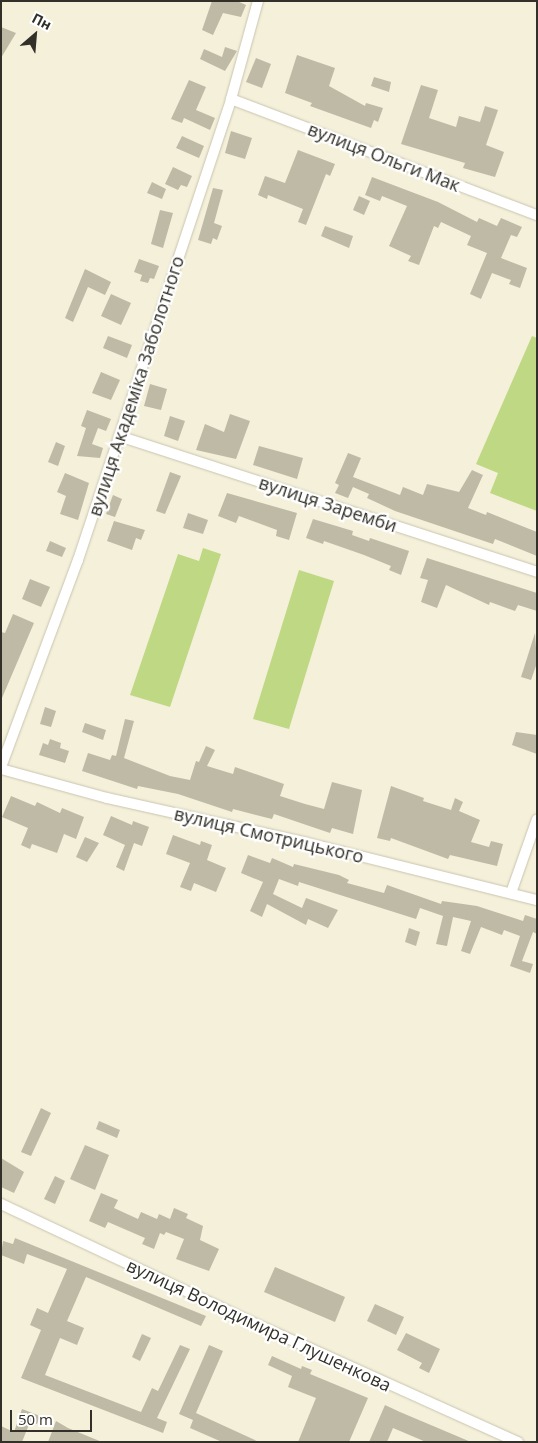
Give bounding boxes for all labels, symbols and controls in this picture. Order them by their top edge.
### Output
text: Пн [29,8,55,34]
north arrow [10,10,60,60]
street label: вулиця Ольги Мак [305,118,463,196]
street label: вулиця Академіка Заболотного [84,253,188,519]
street label: вулиця Заремби [256,471,400,537]
street label: вулиця Смотрицького [172,803,366,867]
street label: вулиця Володимира Глушенкова [123,1254,395,1396]
scale bar [12,1400,95,1432]
text: 50 m [18,1409,53,1429]

